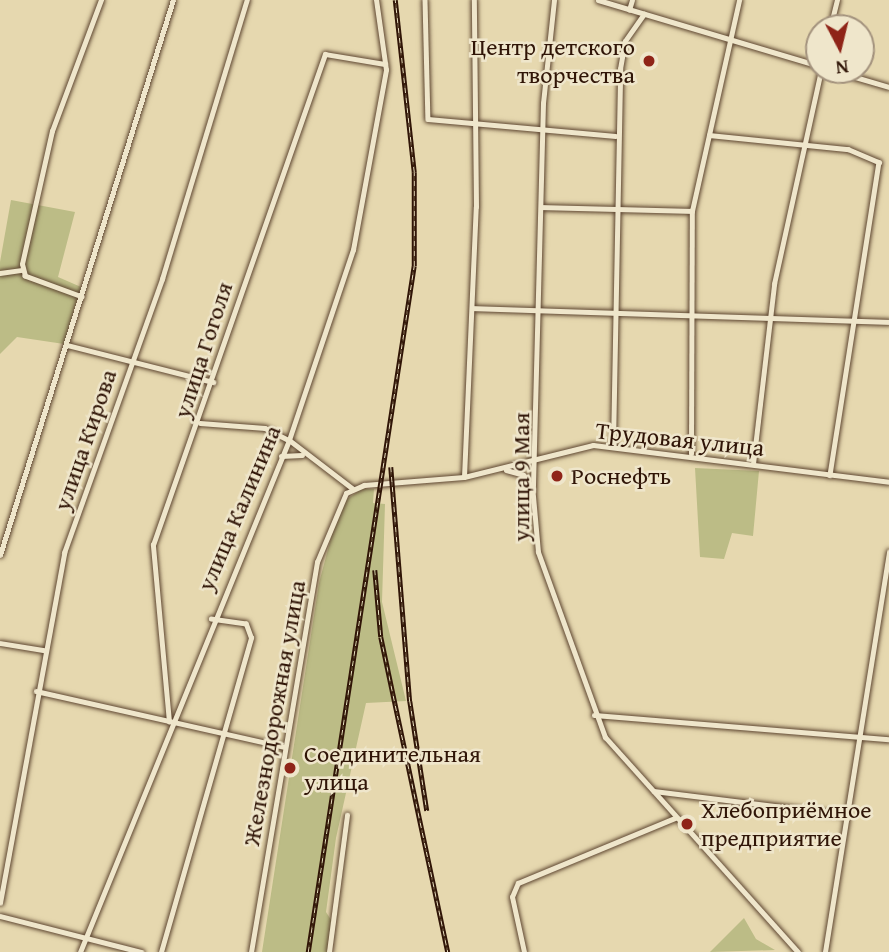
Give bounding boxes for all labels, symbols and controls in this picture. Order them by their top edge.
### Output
north arrow [805,14,875,84]
place label: Центр детского творчества [471,33,635,89]
marker: Центр детского творчества [641,53,657,69]
text: N [834,53,850,83]
street label: улица Гоголя [167,278,239,422]
street label: улица Кирова [47,366,123,514]
street label: улица 9 Мая [507,412,535,542]
street label: Трудовая улица [594,416,766,462]
street label: улица Калинина [191,421,287,595]
place label: Роснефть [571,462,671,490]
marker: Роснефть [549,468,565,484]
street label: Железнодорожная улица [236,578,312,848]
place label: Соединительная улица [304,740,481,796]
marker: Соединительная улица [282,760,298,776]
place label: Хлебоприёмное предприятие [701,796,871,852]
marker: Хлебоприёмное предприятие [679,816,695,832]

